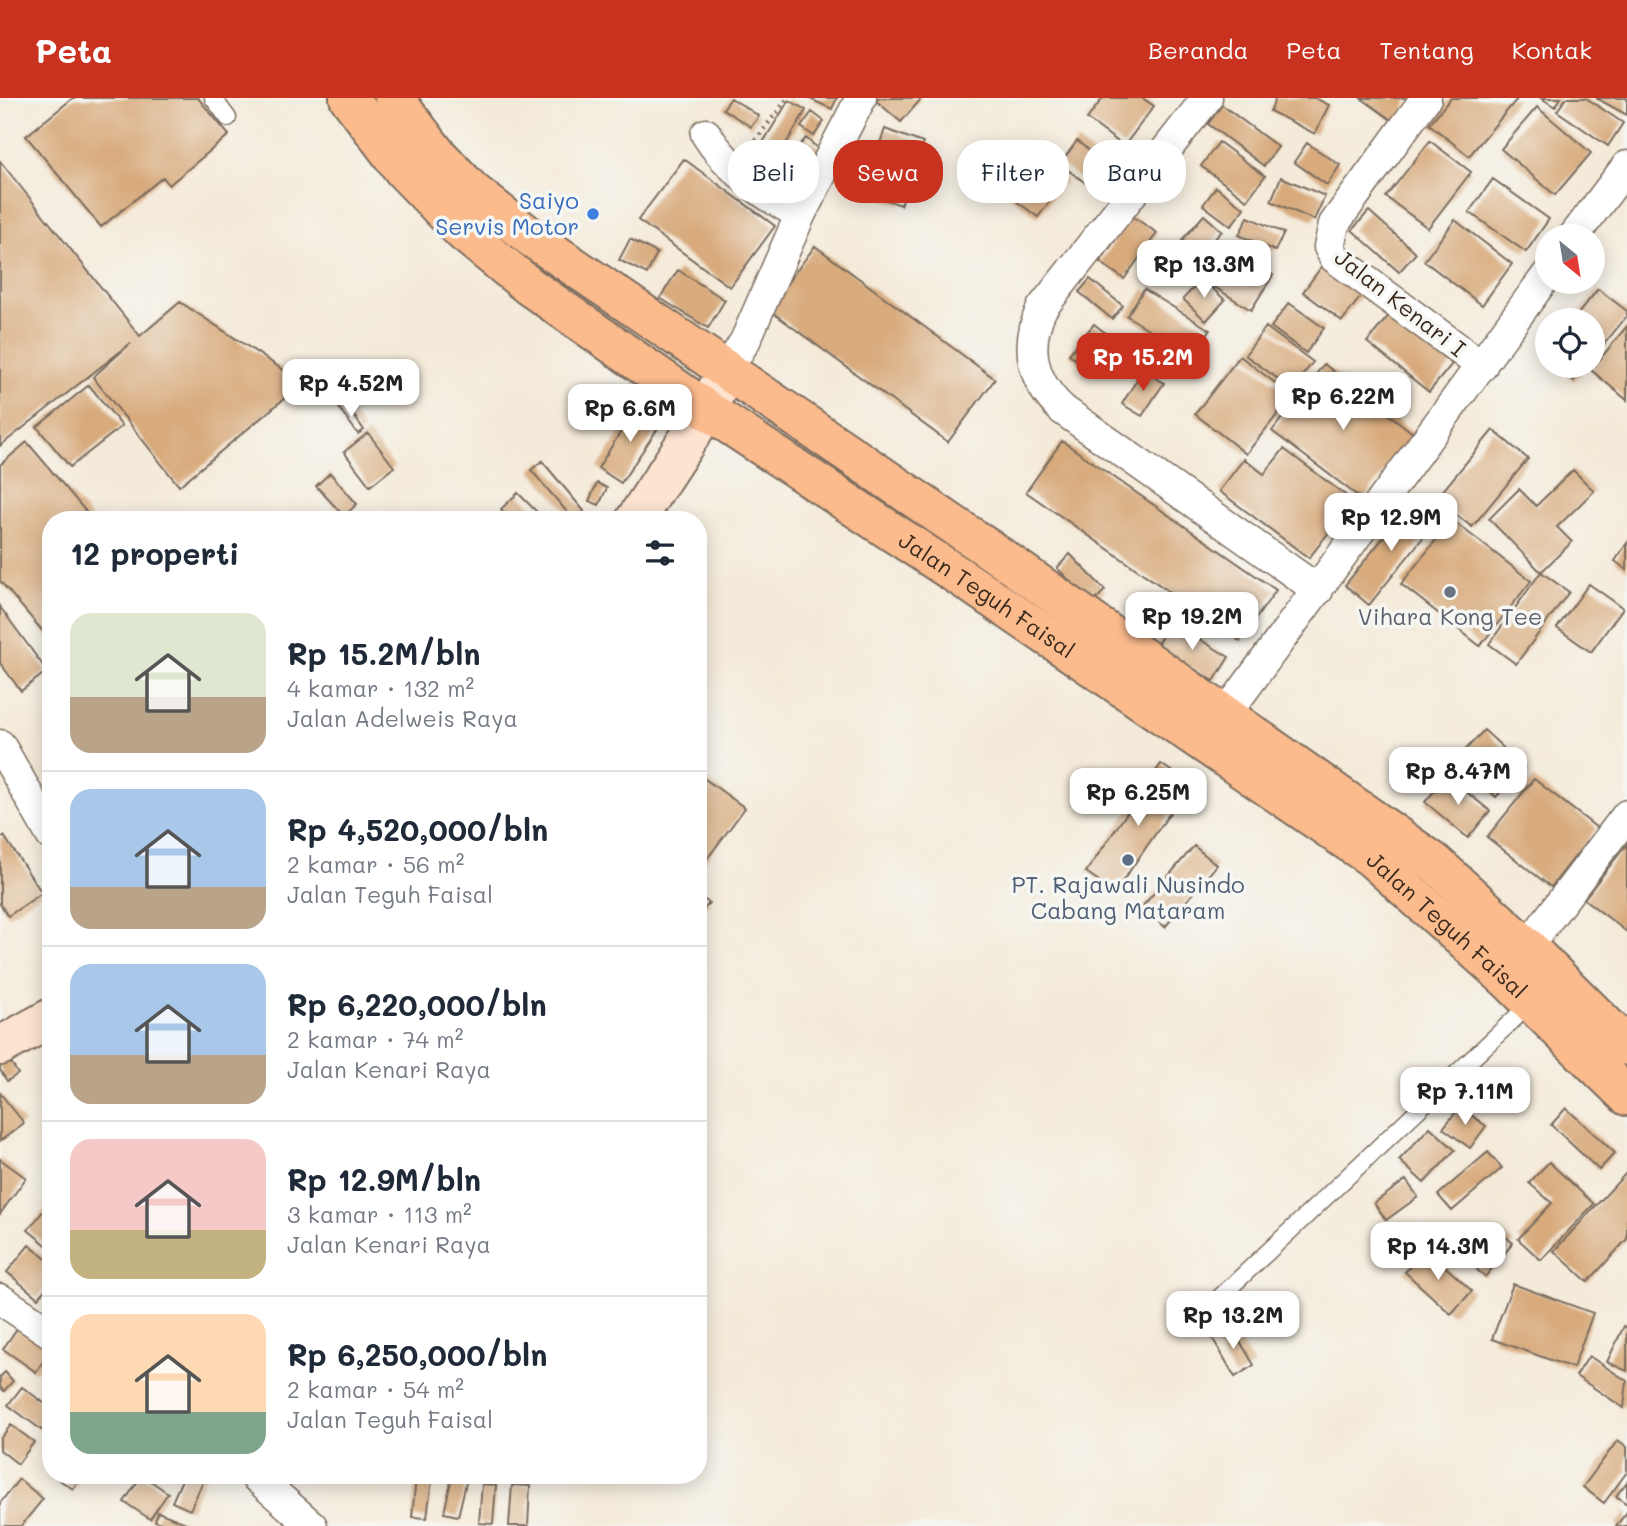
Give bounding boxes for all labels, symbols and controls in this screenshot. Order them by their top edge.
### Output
text: Peta [35,28,112,71]
text: Beranda [1148,34,1248,65]
text: Peta [1286,34,1341,65]
text: Tentang [1379,34,1474,65]
text: Kontak [1512,34,1592,65]
chip: Beli [728,140,819,203]
chip: Sewa [833,140,943,203]
chip: Filter [957,140,1069,203]
chip: Baru [1083,140,1186,203]
place label: Saiyo Servis Motor [435,185,579,241]
marker: Saiyo Servis Motor [585,206,601,222]
north arrow [1535,224,1605,294]
map controls [1535,224,1605,378]
pin: Rp 13.3M [1132,240,1276,300]
street label: Jalan Kenari I [1329,242,1472,363]
text: Rp 13.3M [1153,248,1255,278]
button: locate [1535,308,1605,378]
pin: Rp 15.2M [1071,334,1215,393]
text: Rp 15.2M [1093,341,1193,371]
pin: Rp 4.52M [279,360,423,419]
text: Rp 4.52M [298,367,404,397]
pin: Rp 6.22M [1271,372,1415,432]
text: Rp 6.22M [1291,380,1395,410]
pin: Rp 6.6M [565,384,695,444]
text: Rp 6.6M [584,392,676,422]
pin: Rp 12.9M [1319,494,1463,553]
text: Rp 12.9M [1340,501,1442,531]
street label: Jalan Teguh Faisal [893,525,1081,665]
text: 12 properti [70,533,239,573]
icon: filters [641,534,679,572]
marker: Vihara Kong Tee [1442,584,1458,600]
pin: Rp 19.2M [1120,592,1264,652]
text: Rp 19.2M [1141,600,1243,630]
place label: Vihara Kong Tee [1358,601,1542,631]
text: Rp 15.2M/bln [287,633,480,673]
icon: home [126,641,210,725]
text: 4 kamar · 132 m² [287,673,474,703]
text: Jalan Adelweis Raya [287,703,518,733]
pin: Rp 8.47M [1386,748,1530,807]
text: Rp 8.47M [1405,755,1511,785]
pin: Rp 6.25M [1066,768,1210,828]
text: Rp 6.25M [1086,776,1190,806]
text: Rp 4,520,000/bln [287,809,548,849]
icon: home [126,817,210,901]
street label: Jalan Teguh Faisal [1361,844,1534,1005]
text: 2 kamar · 56 m² [287,849,464,879]
marker: PT. Rajawali Nusindo Cabang Mataram [1120,852,1136,868]
place label: PT. Rajawali Nusindo Cabang Mataram [1011,869,1245,925]
text: Jalan Teguh Faisal [287,879,493,909]
text: Rp 6,220,000/bln [287,984,547,1024]
icon: home [126,992,210,1076]
text: 2 kamar · 74 m² [287,1024,463,1054]
text: Jalan Kenari Raya [287,1054,491,1084]
pin: Rp 7.11M [1393,1068,1537,1127]
text: Rp 7.11M [1416,1075,1514,1105]
text: Rp 12.9M/bln [287,1159,481,1199]
icon: home [126,1167,210,1251]
text: 3 kamar · 113 m² [287,1199,472,1229]
pin: Rp 14.3M [1366,1222,1510,1282]
text: Jalan Kenari Raya [287,1229,491,1259]
text: Rp 14.3M [1387,1230,1489,1260]
pin: Rp 13.2M [1161,1292,1305,1351]
text: Rp 13.2M [1182,1299,1284,1329]
text: Rp 6,250,000/bln [287,1334,547,1374]
icon: home [126,1342,210,1426]
text: 2 kamar · 54 m² [287,1374,464,1404]
text: Jalan Teguh Faisal [287,1404,493,1434]

